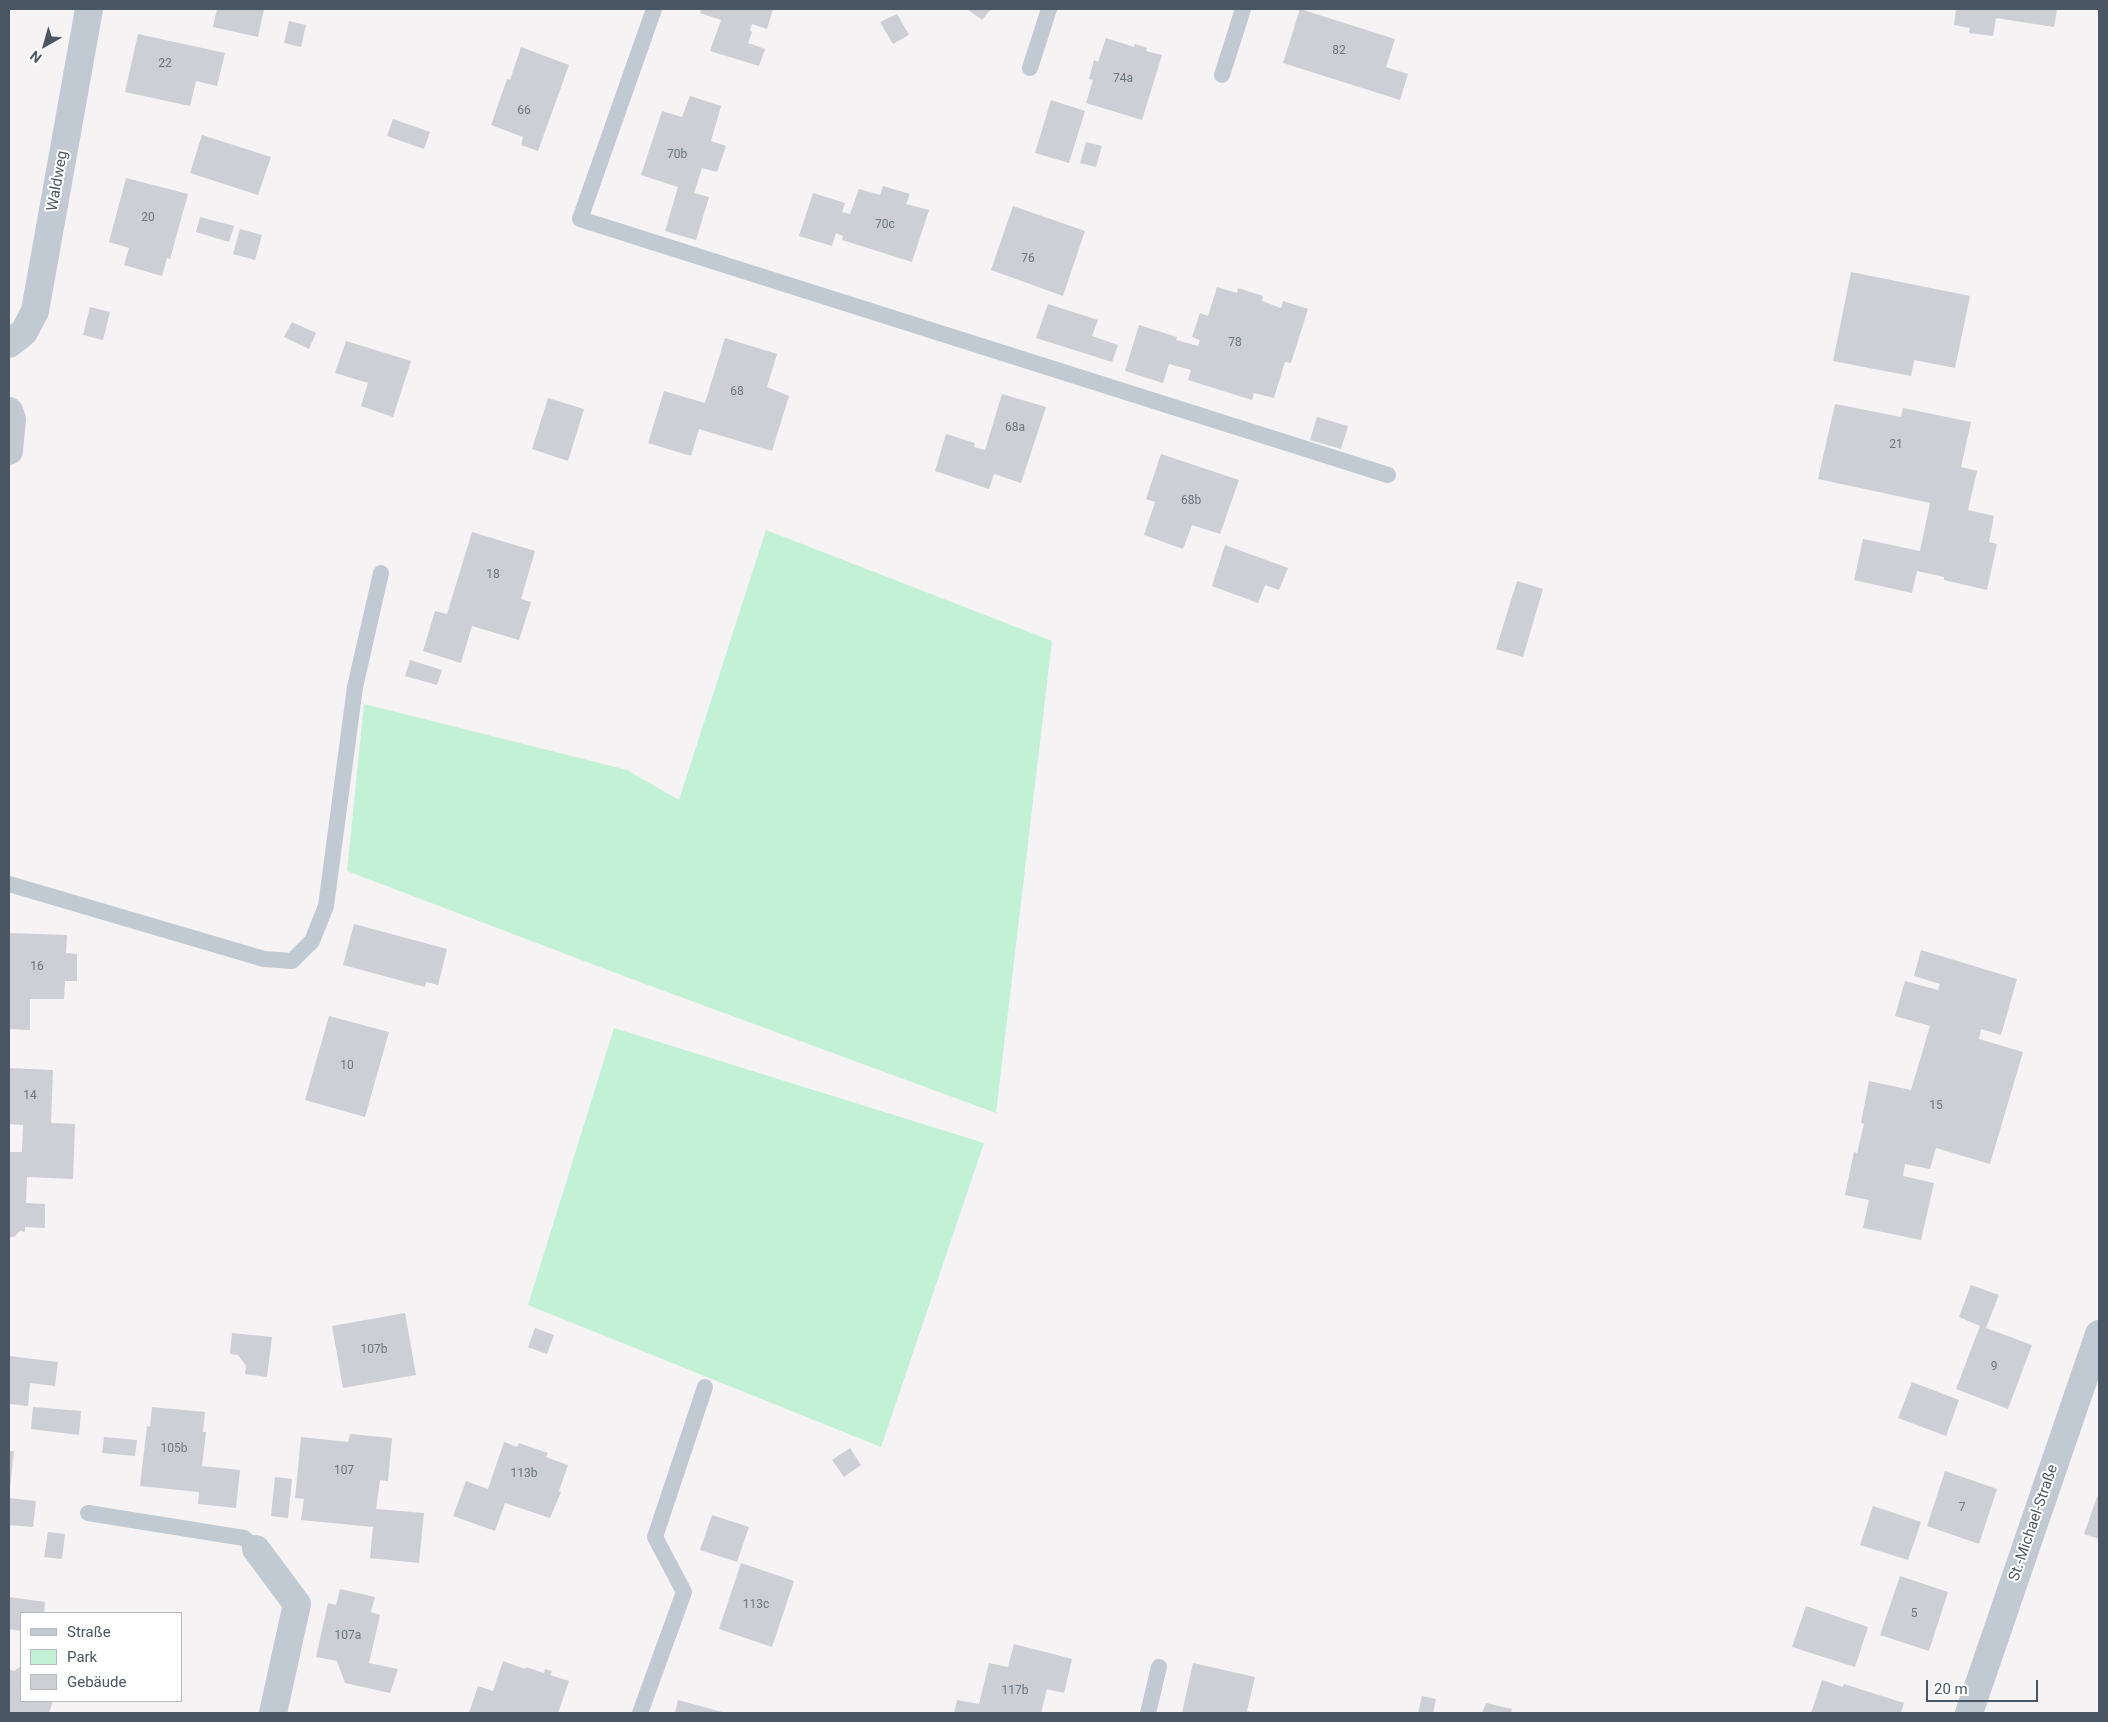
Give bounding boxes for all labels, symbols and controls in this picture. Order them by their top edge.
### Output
north arrow [20,20,70,70]
house number: 82 [1332,44,1346,58]
text: N [27,47,45,66]
house number: 22 [158,57,172,71]
house number: 74a [1113,72,1133,86]
house number: 66 [517,104,531,118]
house number: 70b [667,148,687,162]
street label: Waldweg [44,149,72,213]
house number: 20 [141,211,155,225]
house number: 70c [875,218,895,232]
house number: 76 [1021,252,1035,266]
house number: 78 [1228,336,1242,350]
house number: 68 [730,385,744,399]
house number: 68a [1005,421,1025,435]
house number: 21 [1889,438,1903,452]
house number: 68b [1181,494,1201,508]
house number: 18 [486,568,500,582]
house number: 16 [30,960,44,974]
house number: 10 [340,1059,354,1073]
house number: 14 [23,1089,37,1103]
house number: 15 [1929,1099,1943,1113]
house number: 107b [361,1343,387,1357]
house number: 9 [1991,1360,1997,1374]
house number: 105b [161,1442,187,1456]
street label: St.-Michael-Straße [2006,1462,2062,1584]
house number: 107 [334,1464,354,1478]
house number: 113b [511,1467,537,1481]
house number: 7 [1959,1501,1965,1515]
house number: 113c [743,1598,769,1612]
house number: 5 [1911,1607,1917,1621]
legend [20,1612,182,1702]
text: Straße [67,1623,111,1641]
house number: 107a [335,1629,361,1643]
text: Park [67,1648,97,1666]
scale bar [1928,1670,2040,1702]
text: Gebäude [67,1673,126,1691]
text: 20 m [1934,1680,1968,1698]
house number: 117b [1002,1684,1028,1698]

